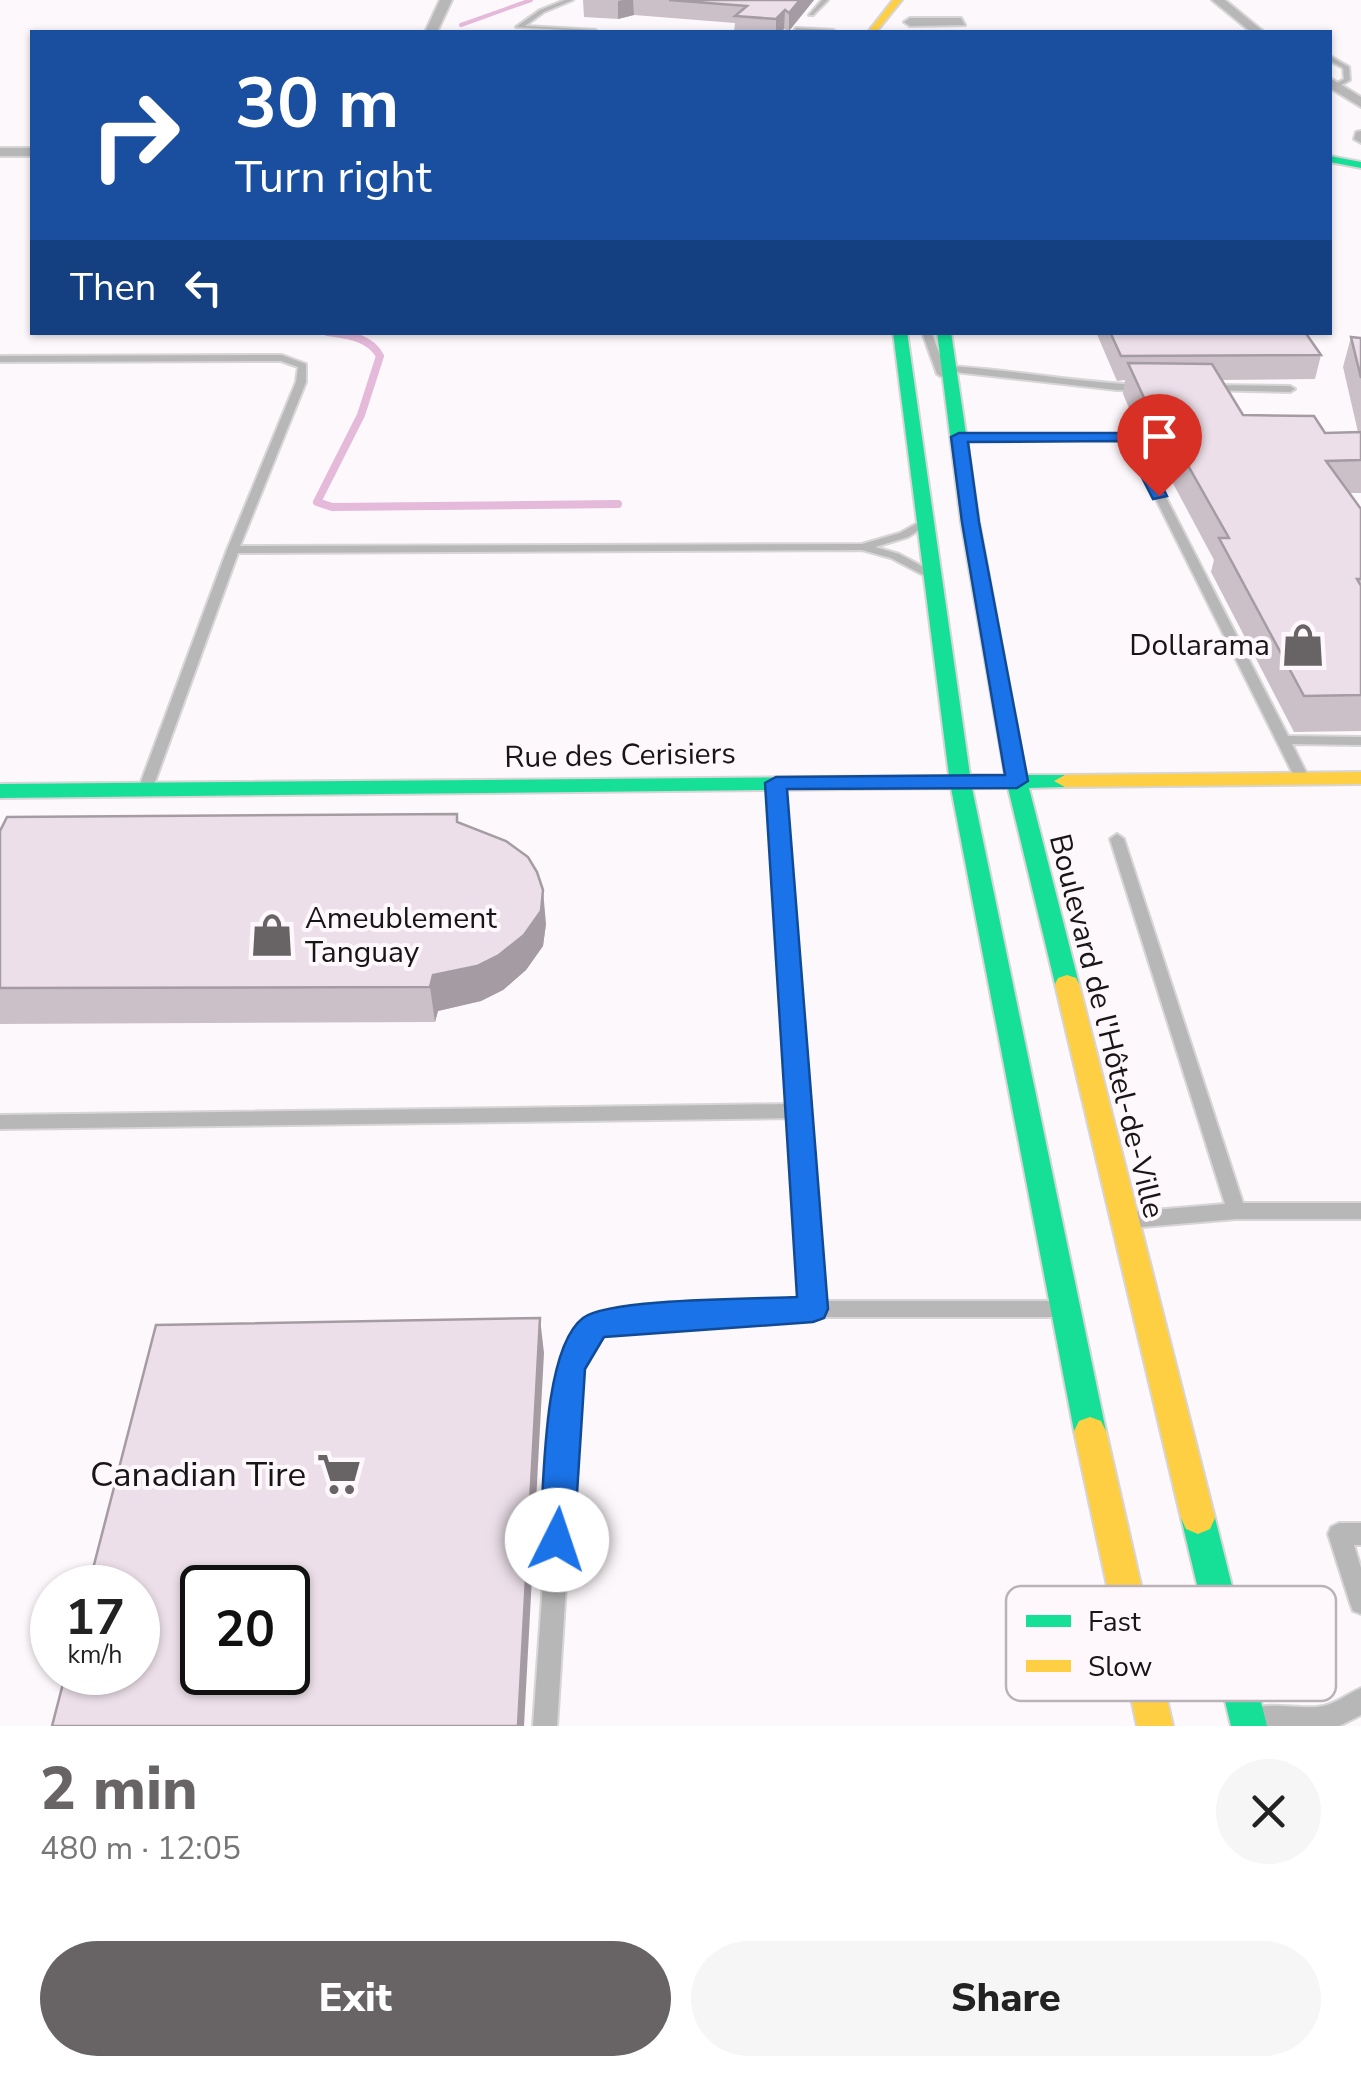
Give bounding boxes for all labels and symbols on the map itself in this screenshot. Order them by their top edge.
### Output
pin [1117,394,1202,497]
shop icon: Dollarama [1279,621,1327,669]
place label: Dollarama [1129,625,1270,666]
street label: Rue des Cerisiers [504,733,736,778]
street label: Boulevard de l'Hôtel-de-Ville [1039,830,1174,1222]
place label: Ameublement Tanguay [305,898,497,973]
shop icon: Ameublement Tanguay [248,911,296,959]
supermarket icon: Canadian Tire [315,1450,363,1498]
place label: Canadian Tire [90,1451,306,1498]
position arrow [505,1488,609,1592]
speed limit sign: 20 [180,1565,310,1695]
legend [1006,1586,1336,1701]
text: Fast [1088,1603,1141,1641]
text: Slow [1088,1648,1152,1686]

